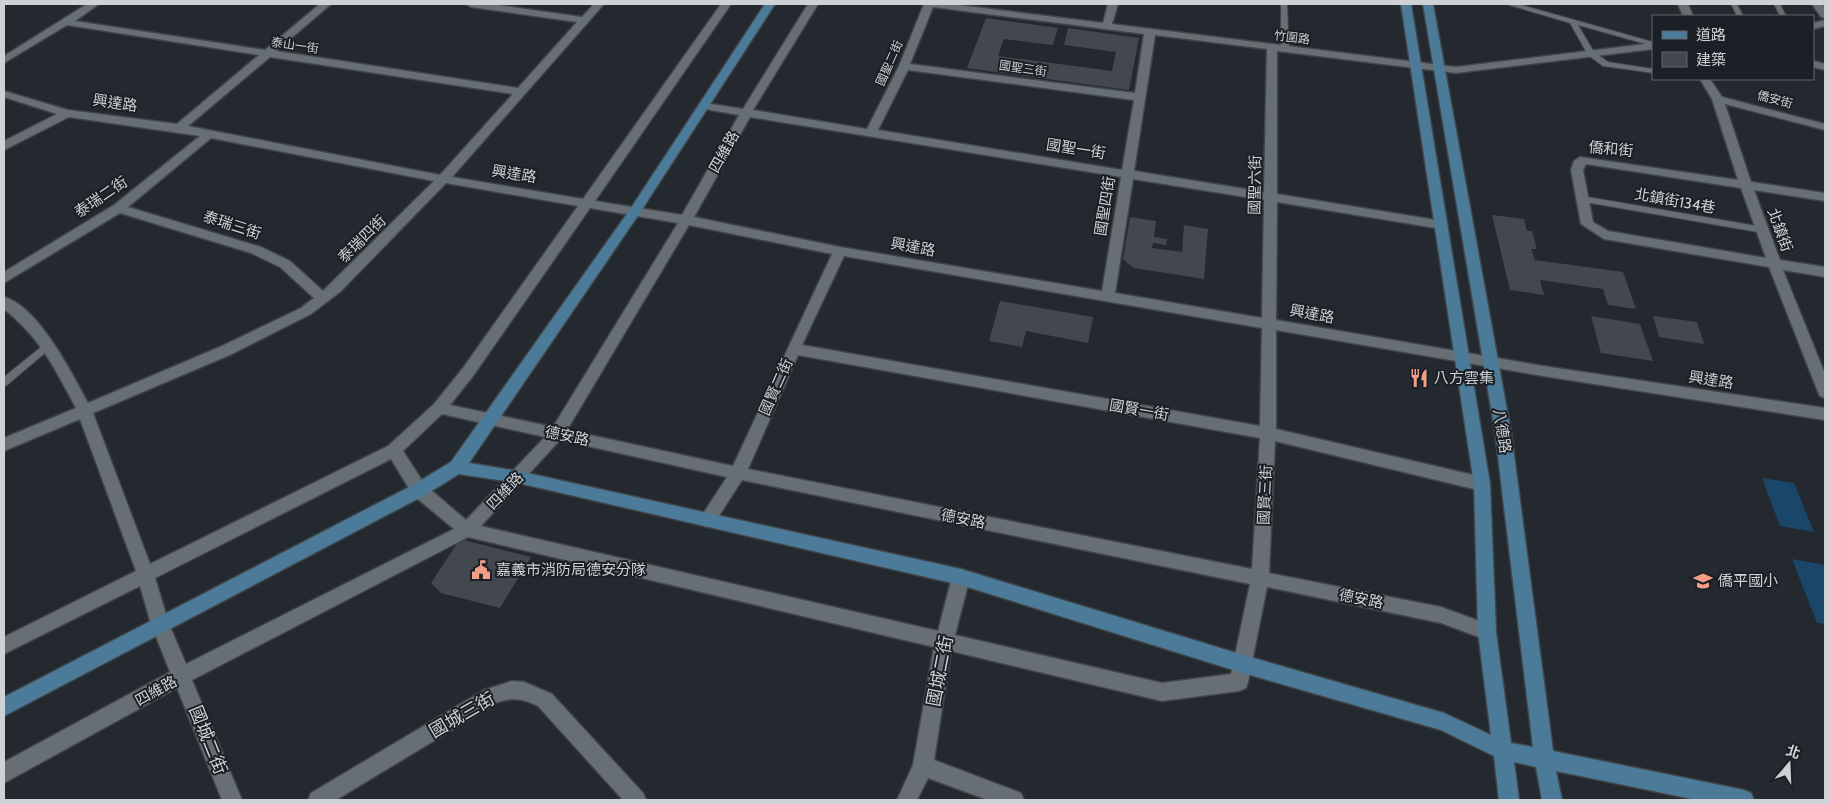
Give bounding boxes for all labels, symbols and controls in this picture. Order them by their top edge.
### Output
legend [1652,15,1814,80]
text: 道路 [1696,26,1726,44]
street label: 竹圍路 [1273,27,1311,47]
street label: 泰山一街 [270,34,320,56]
street label: 國聖二街 [872,38,906,88]
text: 建築 [1696,51,1726,69]
street label: 國聖三街 [998,57,1048,79]
street label: 僑安街 [1756,87,1794,111]
street label: 興達路 [91,91,139,115]
street label: 四維路 [705,128,743,176]
street label: 國聖一街 [1045,135,1107,163]
street label: 僑和街 [1588,138,1634,160]
street label: 國聖六街 [1245,155,1265,215]
street label: 興達路 [490,162,538,186]
street label: 泰瑞二街 [71,173,131,221]
street label: 國聖四街 [1091,175,1119,237]
street label: 北鎮街134巷 [1633,185,1717,217]
street label: 北鎮街 [1764,206,1796,254]
street label: 泰瑞三街 [201,207,263,243]
street label: 泰瑞四街 [334,211,390,267]
street label: 興達路 [889,234,937,260]
street label: 興達路 [1288,301,1336,327]
street label: 國賢二街 [756,356,796,418]
restaurant icon: 八方雲集 [1408,367,1430,389]
street label: 興達路 [1687,368,1735,392]
place label: 八方雲集 [1434,369,1494,387]
street label: 國賢一街 [1108,396,1170,424]
street label: 八德路 [1490,407,1514,455]
street label: 德安路 [543,423,591,449]
street label: 國賢三街 [1254,465,1276,525]
street label: 四維路 [483,469,527,513]
street label: 德安路 [939,506,987,532]
public building icon: 嘉義市消防局德安分隊 [470,559,492,581]
place label: 嘉義市消防局德安分隊 [496,561,646,579]
school or university icon: 僑平國小 [1692,570,1714,592]
place label: 僑平國小 [1718,572,1778,590]
street label: 德安路 [1337,586,1385,612]
street label: 國城二街 [922,634,958,708]
street label: 四維路 [132,672,180,710]
street label: 國城三街 [425,687,499,743]
street label: 國城二街 [184,703,232,777]
north arrow [1764,739,1814,789]
text: 北 [1784,741,1803,762]

